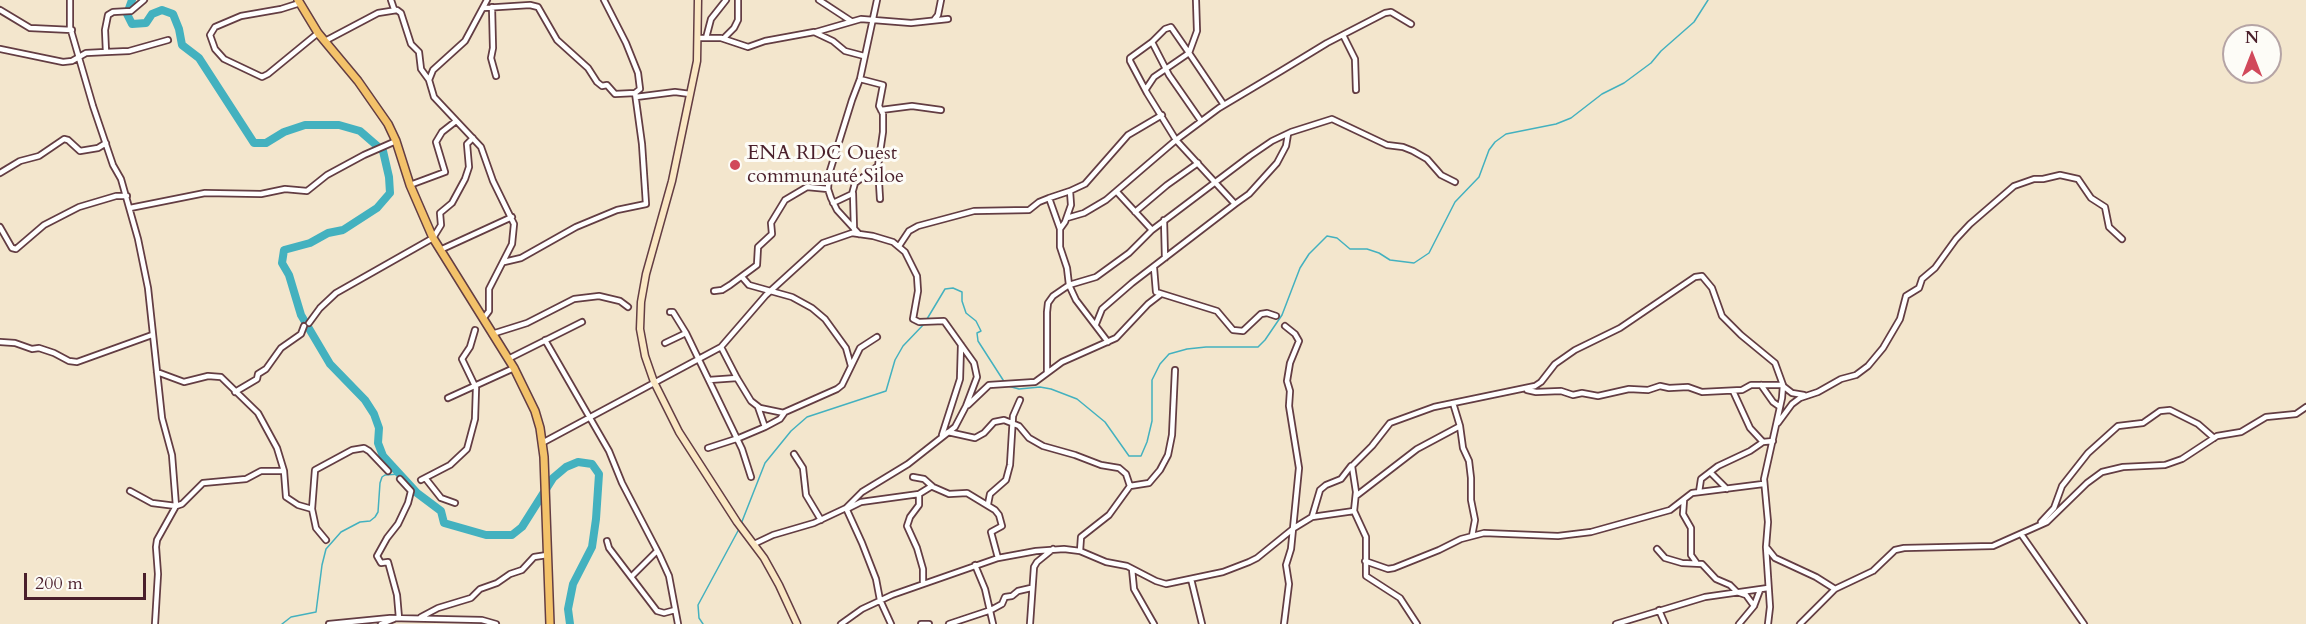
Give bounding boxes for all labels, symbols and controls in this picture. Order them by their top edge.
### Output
north arrow [2222,24,2282,84]
text: N [2245,27,2259,49]
place label: ENA RDC Ouest communauté Siloe [747,142,904,189]
marker: ENA RDC Ouest communauté Siloe [728,158,742,172]
scale bar [27,561,148,599]
text: 200 m [35,571,83,596]

